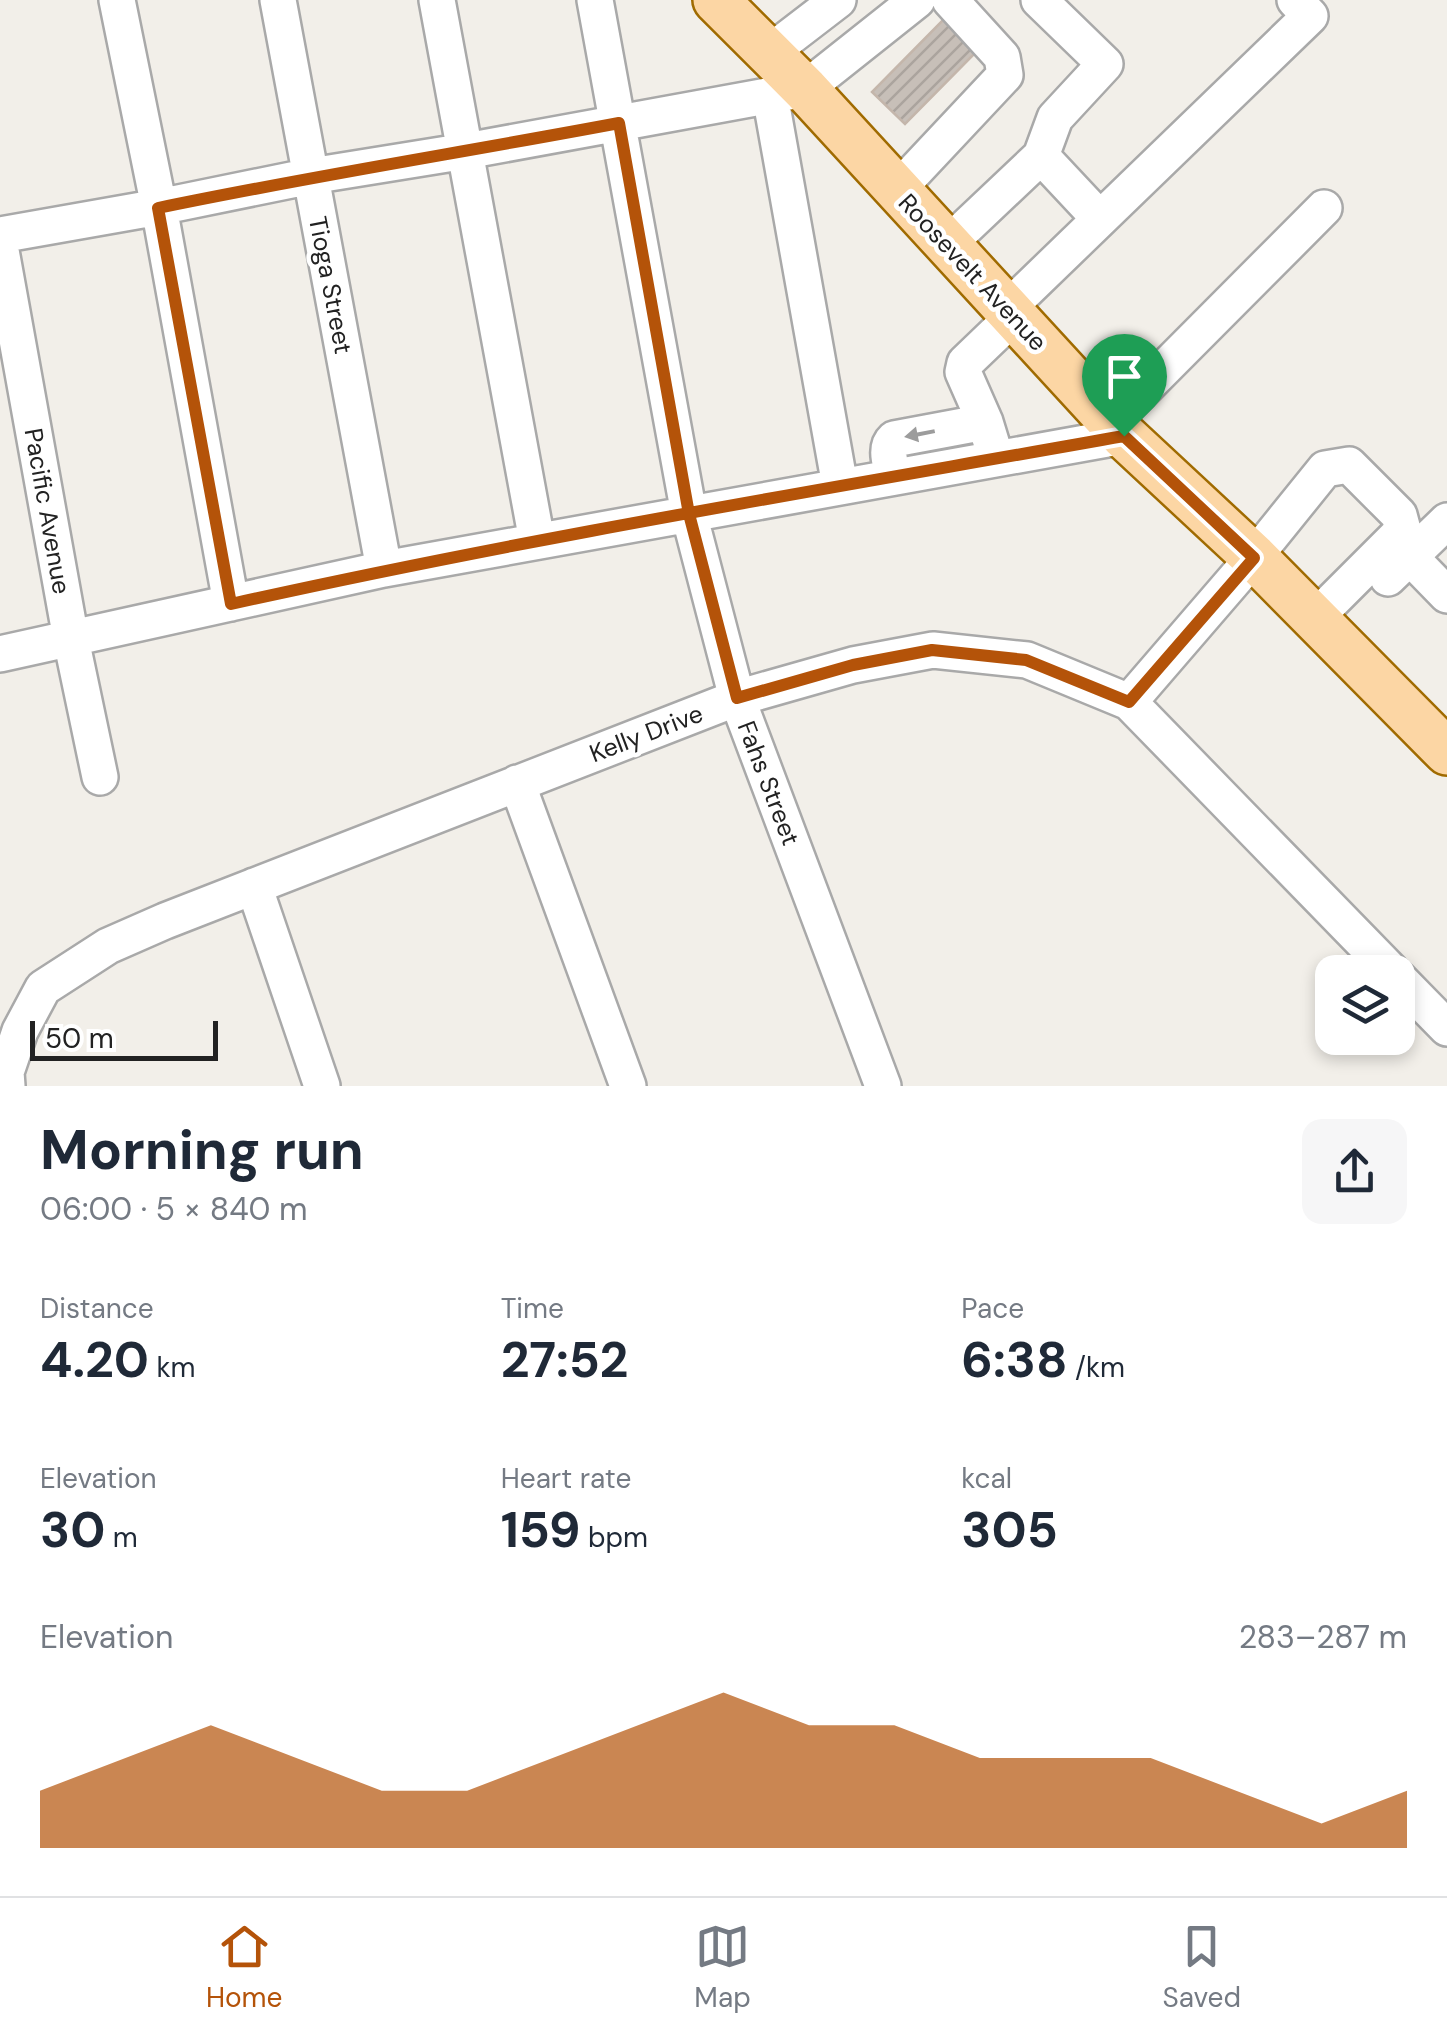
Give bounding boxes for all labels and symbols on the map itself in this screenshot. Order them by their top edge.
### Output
street label: Roosevelt Avenue [891,187,1054,358]
street label: Tioga Street [301,214,360,357]
pin [1082,334,1167,437]
street label: Pacific Avenue [17,426,78,597]
one-way arrow [904,427,935,443]
street label: Kelly Drive [585,697,708,770]
street label: Fahs Street [730,716,807,850]
scale bar [30,1016,218,1060]

